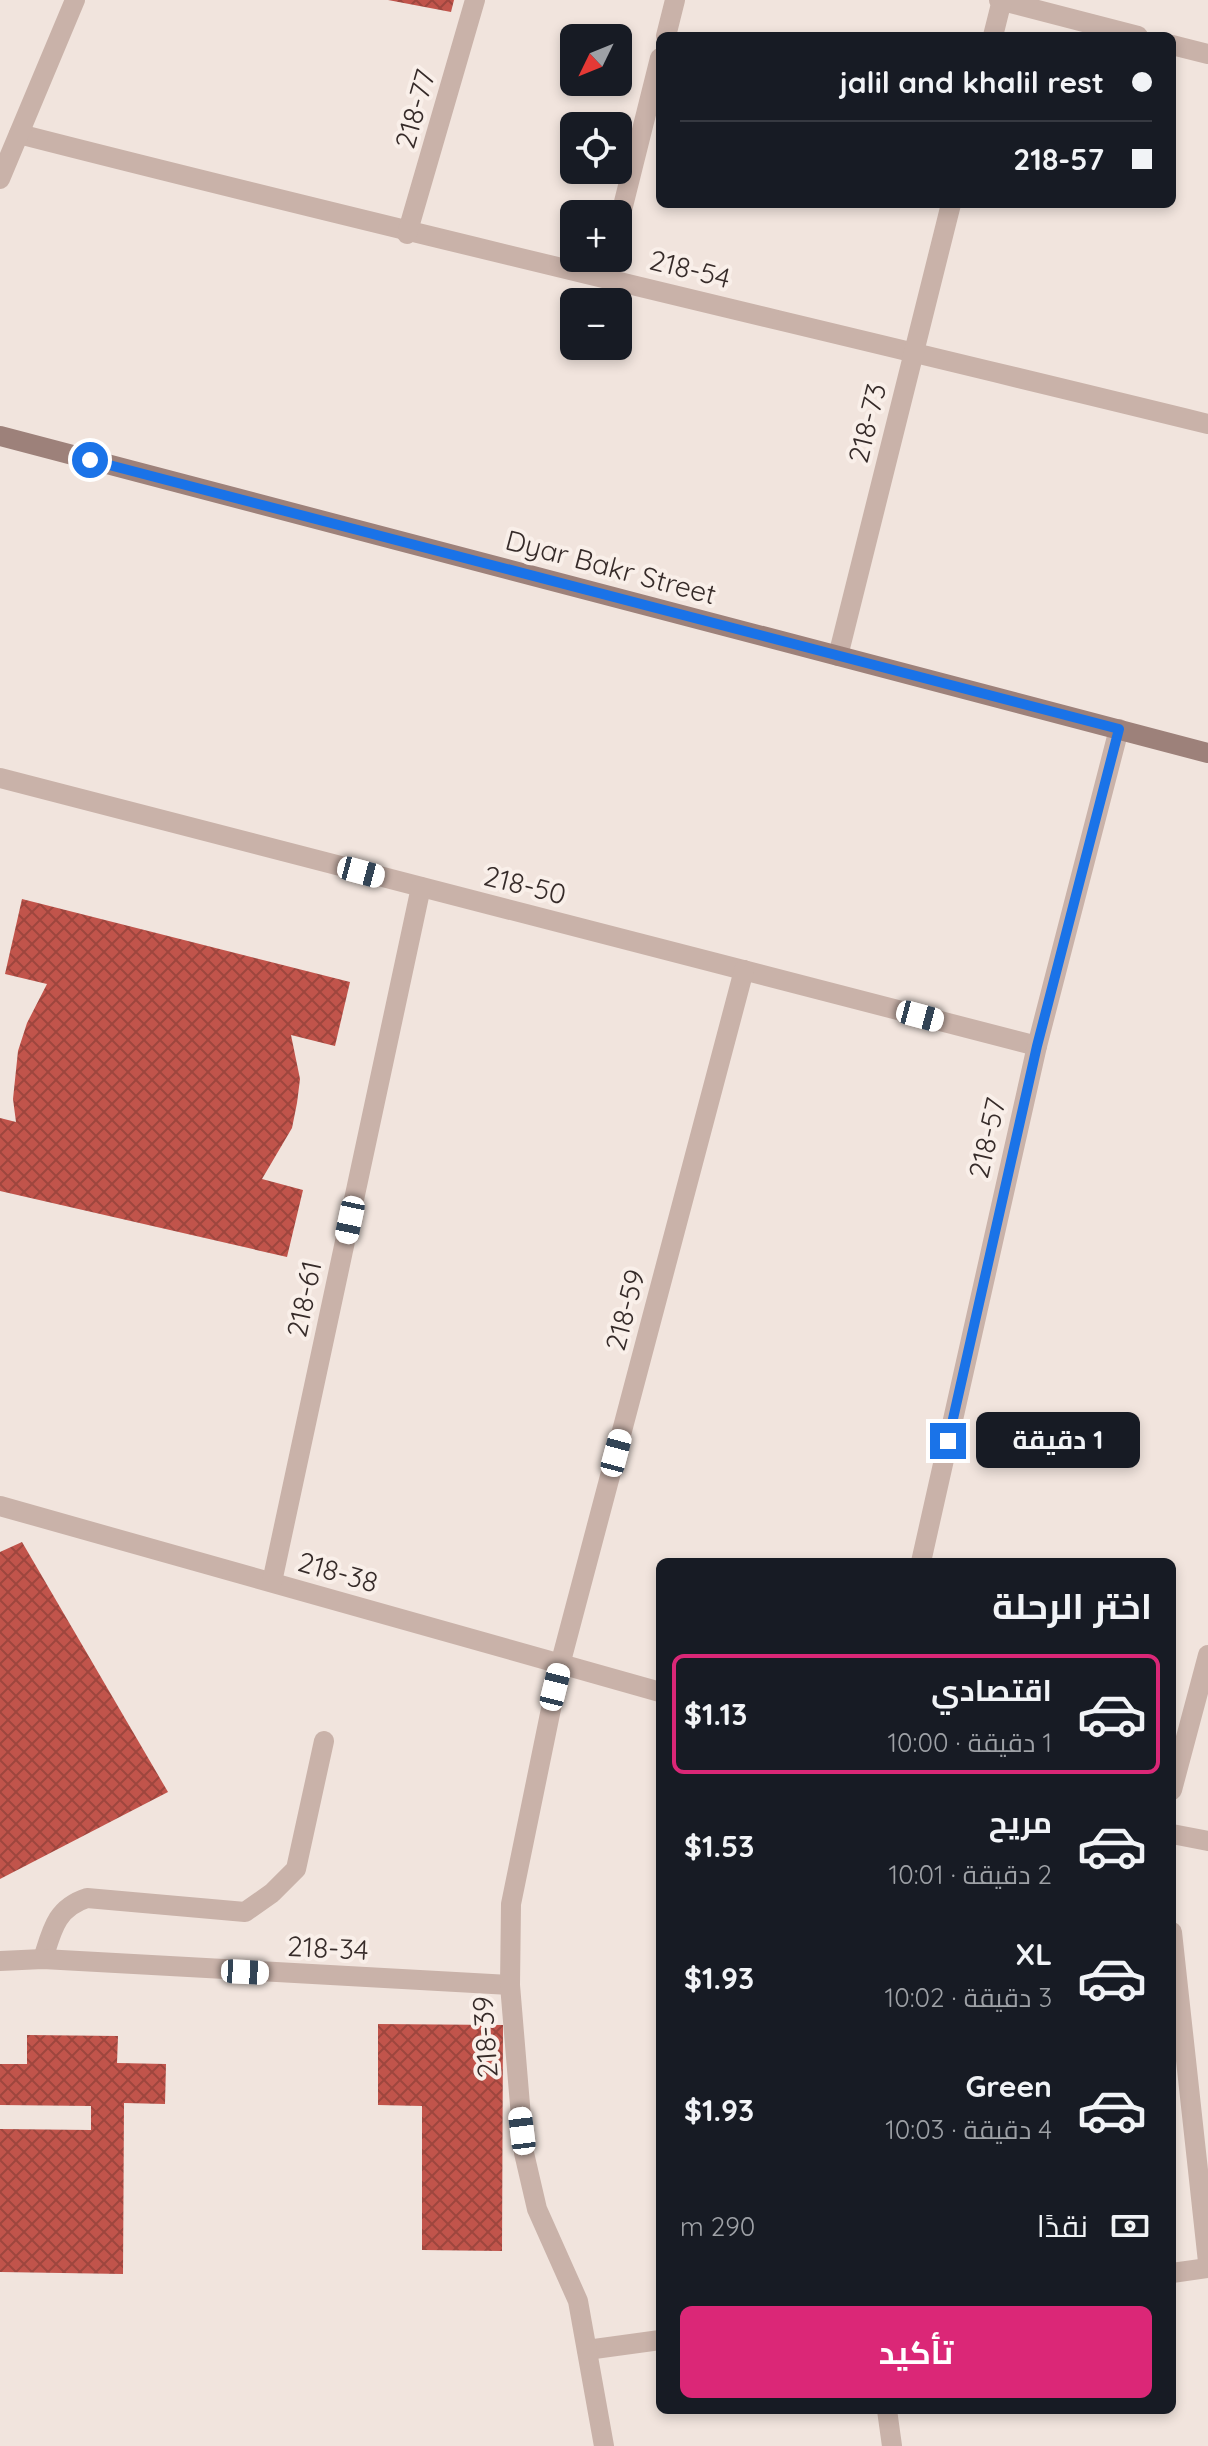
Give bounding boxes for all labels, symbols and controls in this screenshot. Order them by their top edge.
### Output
north arrow [560,24,632,96]
map controls [560,24,632,360]
text: jalil and khalil rest [839,63,1104,101]
street label: 218-77 [387,65,442,152]
button: locate [560,112,632,184]
text: 218-57 [1013,140,1104,178]
button: + [560,200,632,272]
street label: 218-54 [646,242,734,295]
button: − [560,288,632,360]
street label: 218-73 [840,379,893,466]
route start [72,442,108,478]
street label: Dyar Bakr Street [502,522,720,611]
car [335,854,387,890]
street label: 218-50 [480,857,570,912]
car [894,998,946,1034]
street label: 218-57 [960,1094,1013,1182]
car [333,1194,367,1246]
street label: 218-61 [278,1257,329,1340]
street label: 218-59 [597,1265,652,1354]
callout: 1 دقيقة [976,1413,1140,1469]
route end [930,1423,966,1459]
text: 1 دقيقة [1013,1423,1103,1456]
car [598,1427,634,1479]
street label: 218-38 [294,1543,382,1600]
text: اختر الرحلة [992,1583,1152,1628]
car [538,1661,572,1713]
text: اقتصادي [931,1671,1052,1709]
icon: car [1076,1678,1148,1750]
text: $1.13 [684,1695,747,1733]
text: 1 دقيقة · 10:00 [887,1726,1052,1759]
text: مريح [989,1803,1052,1841]
icon: car [1076,1810,1148,1882]
text: $1.53 [684,1827,754,1865]
text: 2 دقيقة · 10:01 [889,1858,1052,1891]
street label: 218-34 [286,1928,370,1967]
text: XL [1015,1935,1052,1973]
icon: car [1076,1942,1148,2014]
car [220,1959,270,1985]
text: $1.93 [684,1959,754,1997]
text: 3 دقيقة · 10:02 [885,1981,1052,2014]
street label: 218-39 [464,1995,505,2079]
text: Green [965,2067,1052,2105]
icon: car [1076,2074,1148,2146]
text: $1.93 [684,2091,754,2129]
car [507,2106,537,2156]
text: 4 دقيقة · 10:03 [885,2113,1052,2146]
icon: cash [1108,2204,1152,2248]
text: نقدًا [1037,2207,1088,2245]
text: 290 m [680,2210,755,2243]
button: تأكيد [680,2306,1152,2398]

